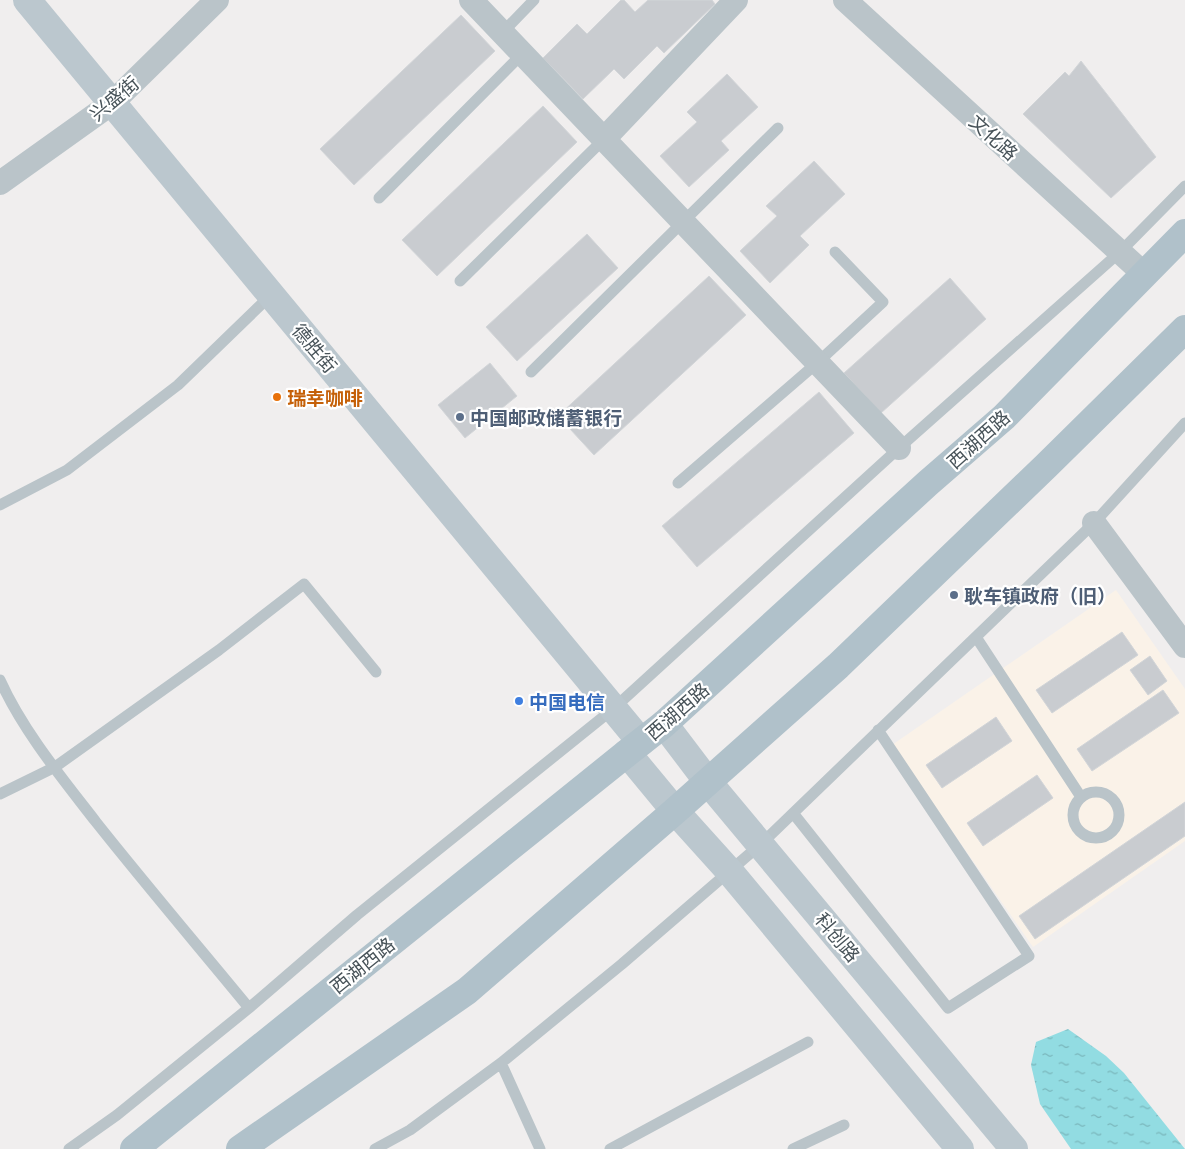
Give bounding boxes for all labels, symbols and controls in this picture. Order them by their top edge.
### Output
street label: 兴盛街 [83,69,145,127]
street label: 文化路 [963,107,1025,167]
street label: 德胜街 [286,317,344,379]
place label: 瑞幸咖啡 [287,383,363,412]
marker: 瑞幸咖啡 [271,391,283,403]
place label: 中国邮政储蓄银行 [470,403,622,432]
street label: 西湖西路 [940,403,1016,475]
marker: 中国邮政储蓄银行 [454,411,466,423]
place label: 耿车镇政府（旧） [964,581,1116,610]
marker: 耿车镇政府（旧） [948,589,960,601]
street label: 西湖西路 [639,675,715,747]
place label: 中国电信 [529,687,605,716]
marker: 中国电信 [513,695,525,707]
street label: 科创路 [809,906,867,968]
street label: 西湖西路 [323,930,401,1000]

